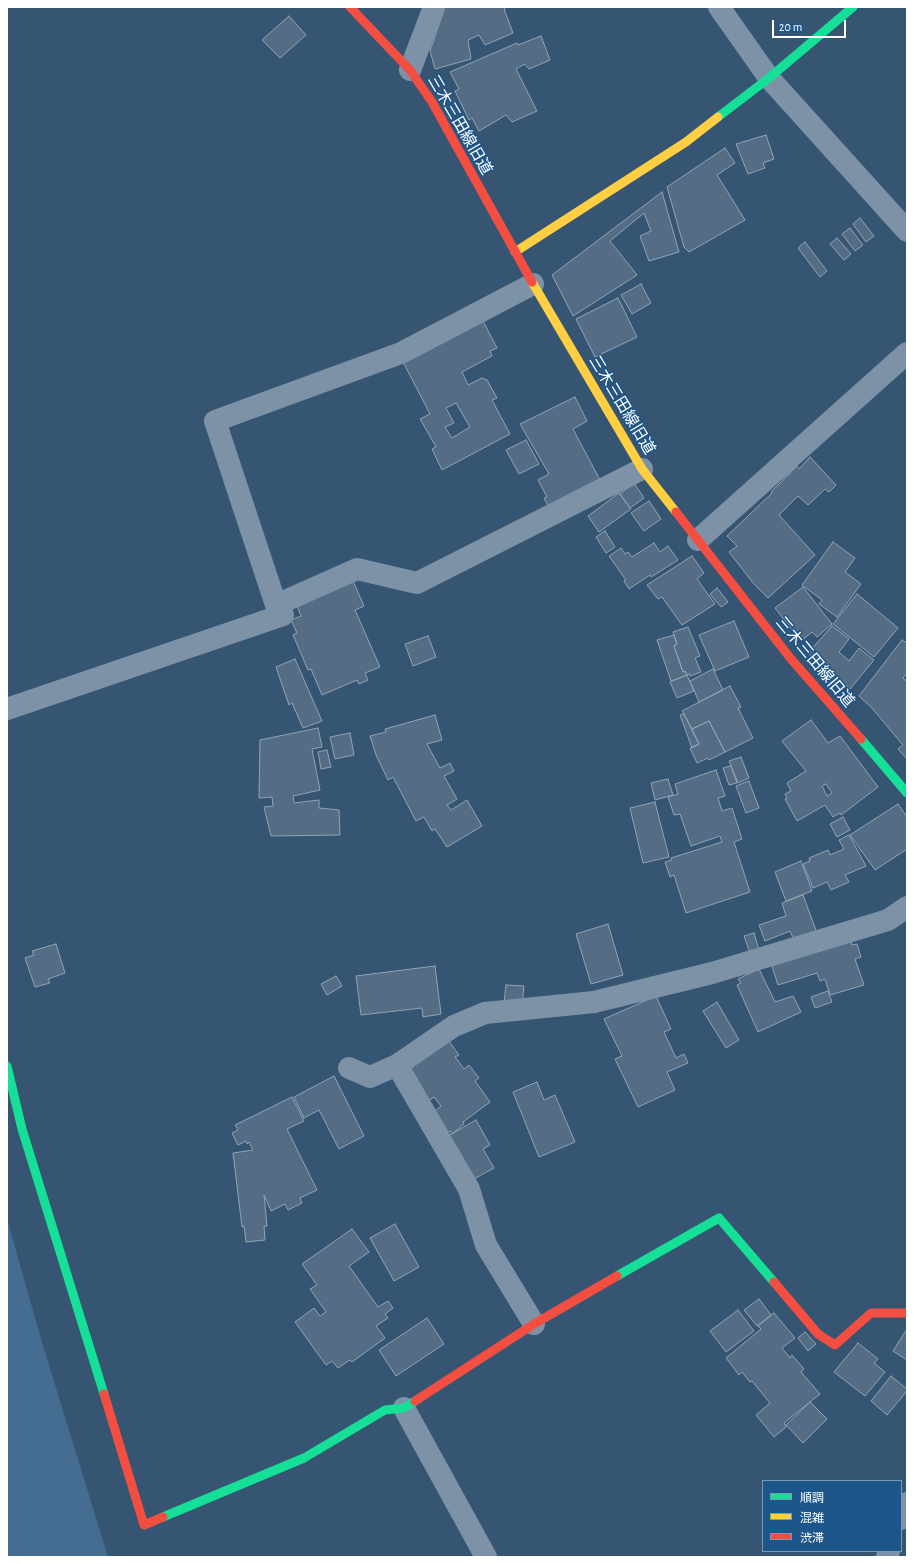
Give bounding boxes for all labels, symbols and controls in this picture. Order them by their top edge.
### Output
scale bar [774,12,848,38]
text: 20 m [779,21,802,33]
street label: 三木三田線旧道 [424,72,496,178]
street label: 三木三田線旧道 [585,352,659,458]
street label: 三木三田線旧道 [772,613,858,711]
legend [762,1480,902,1552]
text: 順調 [800,1492,824,1504]
text: 混雑 [800,1512,824,1524]
text: 渋滞 [800,1532,824,1544]

